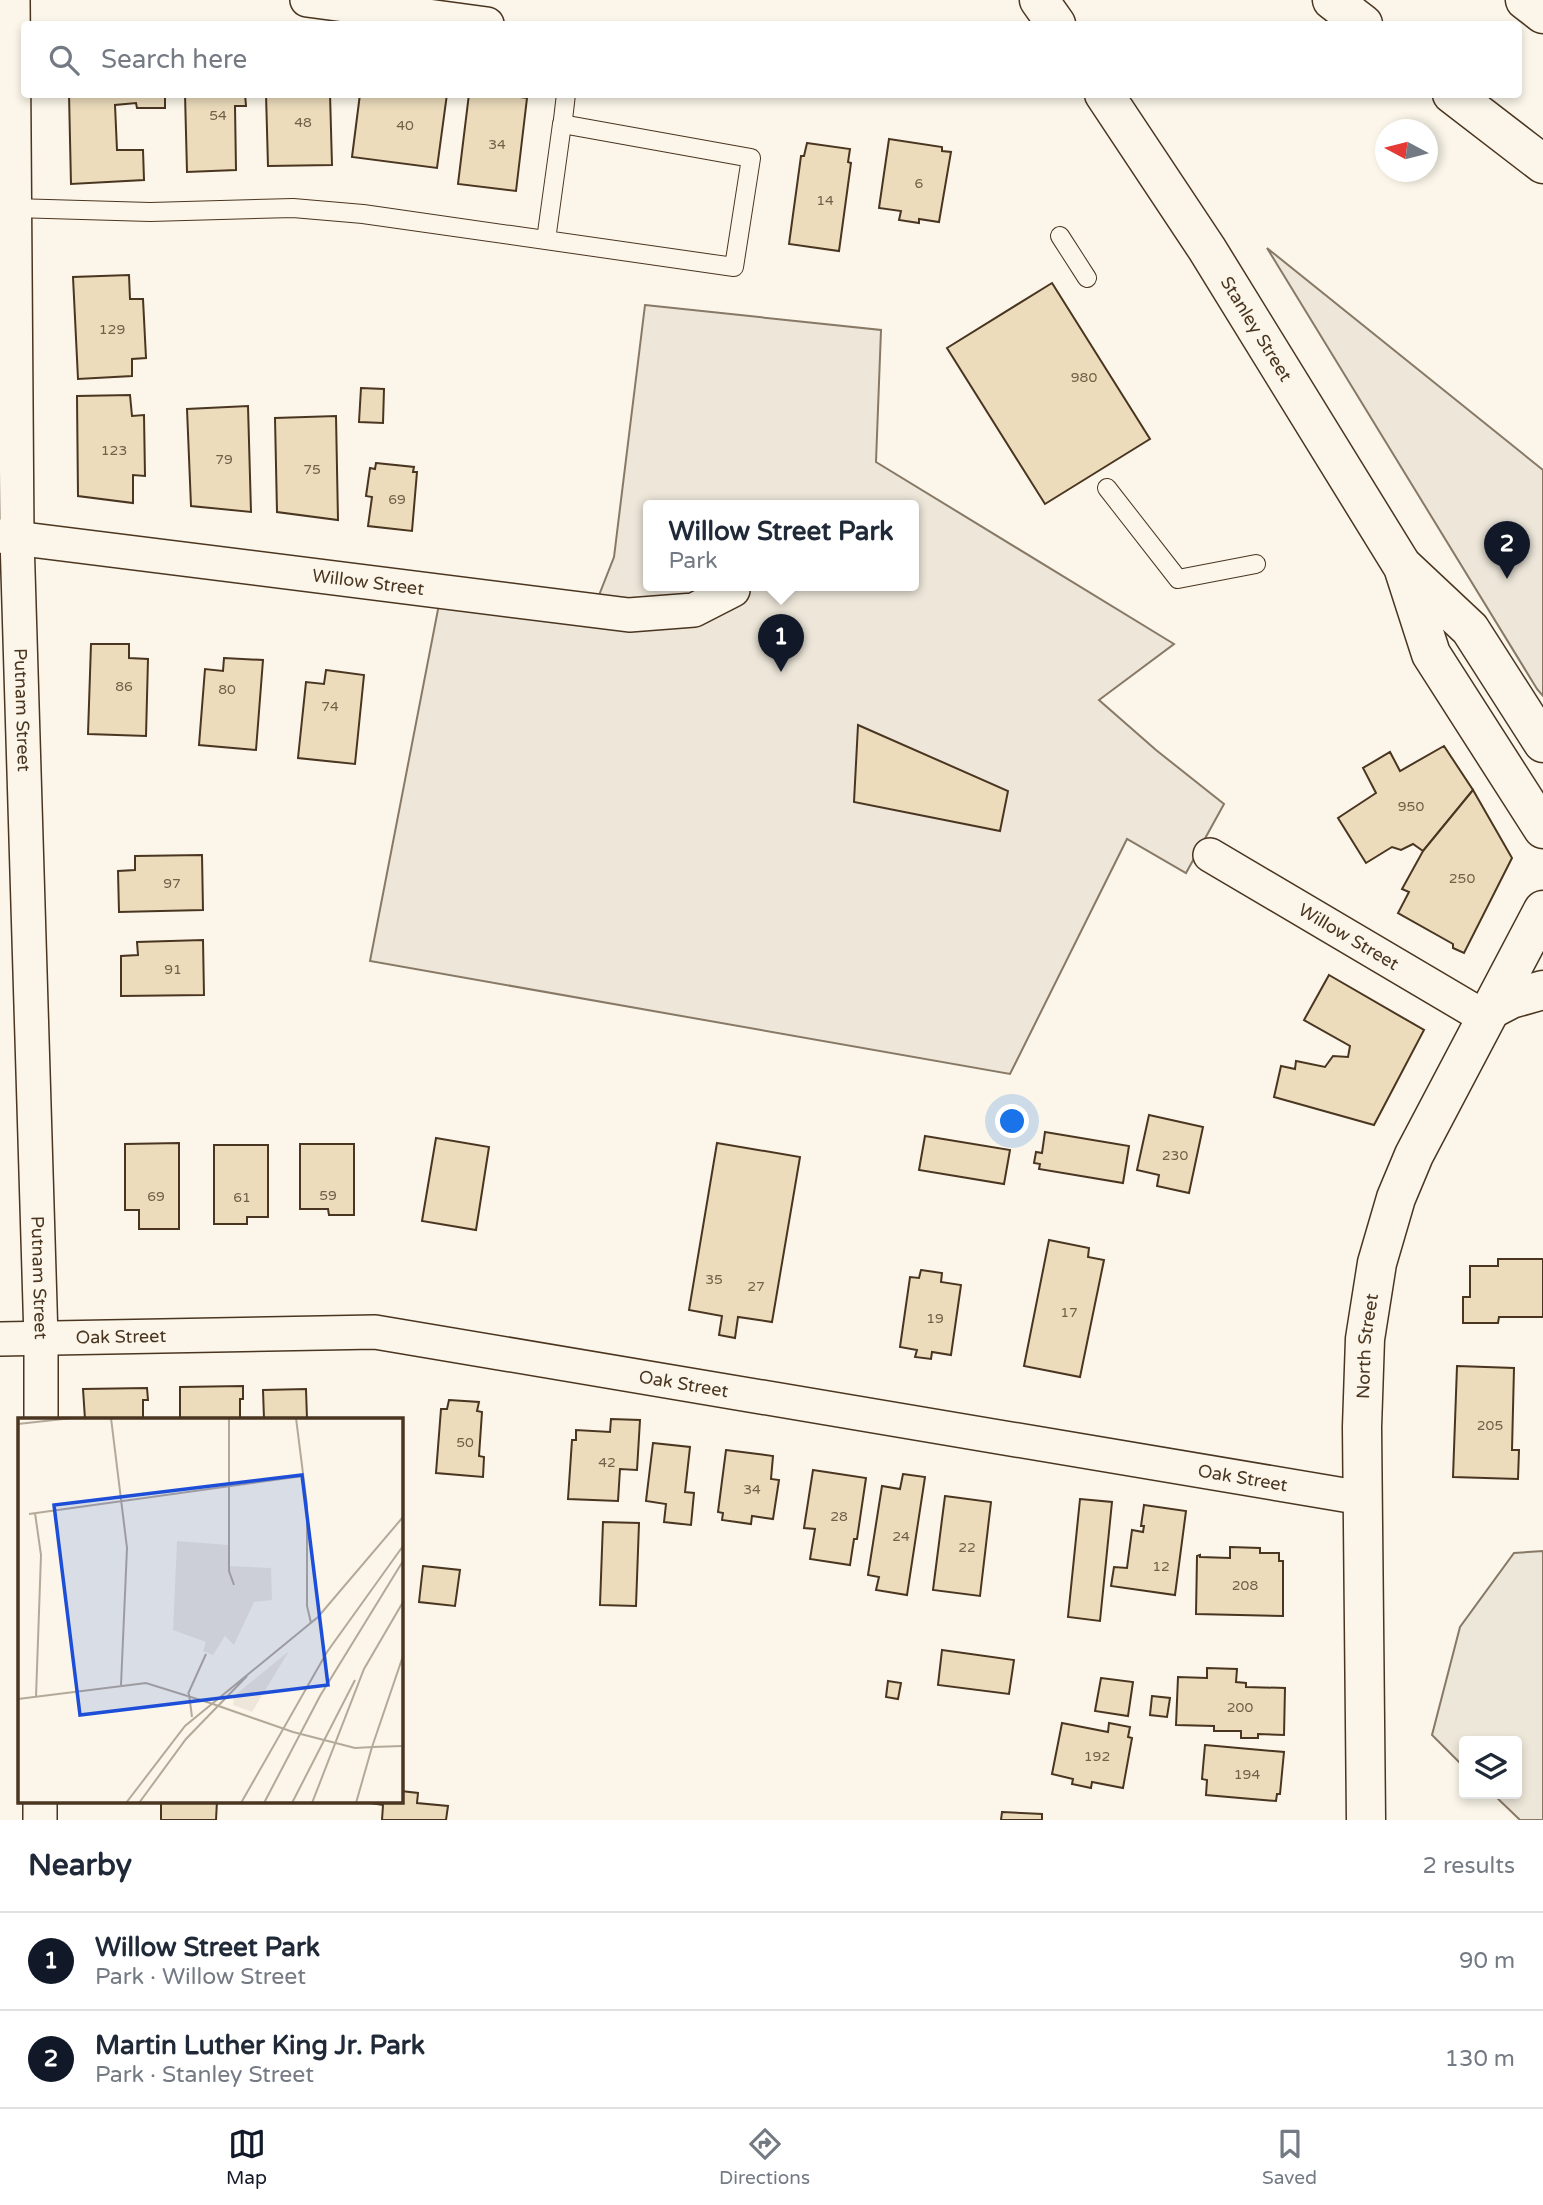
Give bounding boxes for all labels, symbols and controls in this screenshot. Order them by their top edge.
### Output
search box [21,21,1522,98]
icon: search [45,41,83,79]
text: Search here [101,44,247,75]
house number: 54 [209,107,227,124]
house number: 48 [294,114,312,131]
house number: 40 [396,117,414,134]
north arrow [1375,119,1438,182]
house number: 34 [488,136,506,153]
house number: 6 [915,175,924,192]
house number: 14 [816,192,834,209]
street label: Stanley Street [1216,272,1297,386]
house number: 129 [99,321,125,338]
house number: 980 [1071,369,1097,386]
house number: 123 [101,442,127,459]
house number: 79 [215,451,233,468]
house number: 75 [303,461,321,478]
house number: 69 [388,491,406,508]
popup [643,500,919,591]
text: Willow Street Park [668,516,894,547]
pin: 2 [1484,521,1530,579]
text: Park [668,547,718,575]
street label: Willow Street [311,564,426,600]
pin: 1 [758,614,804,672]
street label: Putnam Street [9,648,35,772]
house number: 86 [115,678,133,695]
house number: 80 [218,681,236,698]
house number: 74 [321,698,339,715]
house number: 950 [1398,798,1424,815]
house number: 250 [1449,870,1475,887]
house number: 97 [163,875,181,892]
street label: Willow Street [1294,899,1403,975]
house number: 91 [164,961,182,978]
your location [995,1104,1029,1138]
house number: 230 [1162,1147,1188,1164]
house number: 59 [319,1187,337,1204]
house number: 69 [147,1188,165,1205]
house number: 61 [233,1189,251,1206]
street label: Putnam Street [26,1216,52,1340]
house number: 35 [705,1271,723,1288]
house number: 27 [747,1278,765,1295]
street label: North Street [1352,1292,1383,1399]
house number: 17 [1060,1304,1078,1321]
house number: 19 [926,1310,944,1327]
street label: Oak Street [75,1325,167,1349]
street label: Oak Street [637,1366,730,1402]
house number: 205 [1477,1417,1503,1434]
inset map [18,1418,402,1802]
house number: 50 [456,1434,474,1451]
house number: 42 [598,1454,616,1471]
street label: Oak Street [1196,1460,1289,1496]
house number: 34 [743,1481,761,1498]
house number: 28 [830,1508,848,1525]
house number: 24 [892,1528,910,1545]
house number: 22 [958,1539,976,1556]
house number: 12 [1152,1558,1170,1575]
house number: 208 [1232,1577,1258,1594]
house number: 200 [1227,1699,1253,1716]
map controls [1459,1736,1522,1799]
button: layers [1459,1736,1522,1799]
house number: 192 [1084,1748,1110,1765]
house number: 194 [1234,1766,1260,1783]
text: Nearby [28,1847,132,1884]
text: 2 results [1422,1852,1515,1880]
text: Willow Street Park [95,1932,320,1963]
text: 1 [44,1947,58,1975]
text: 90 m [1459,1947,1515,1975]
text: Park · Willow Street [95,1963,306,1991]
text: Martin Luther King Jr. Park [95,2030,425,2061]
text: 2 [44,2045,58,2073]
text: 130 m [1445,2045,1515,2073]
text: Park · Stanley Street [95,2061,314,2089]
tab: Map [226,2125,267,2189]
tab: Directions [719,2125,810,2189]
tab: Saved [1262,2125,1317,2189]

